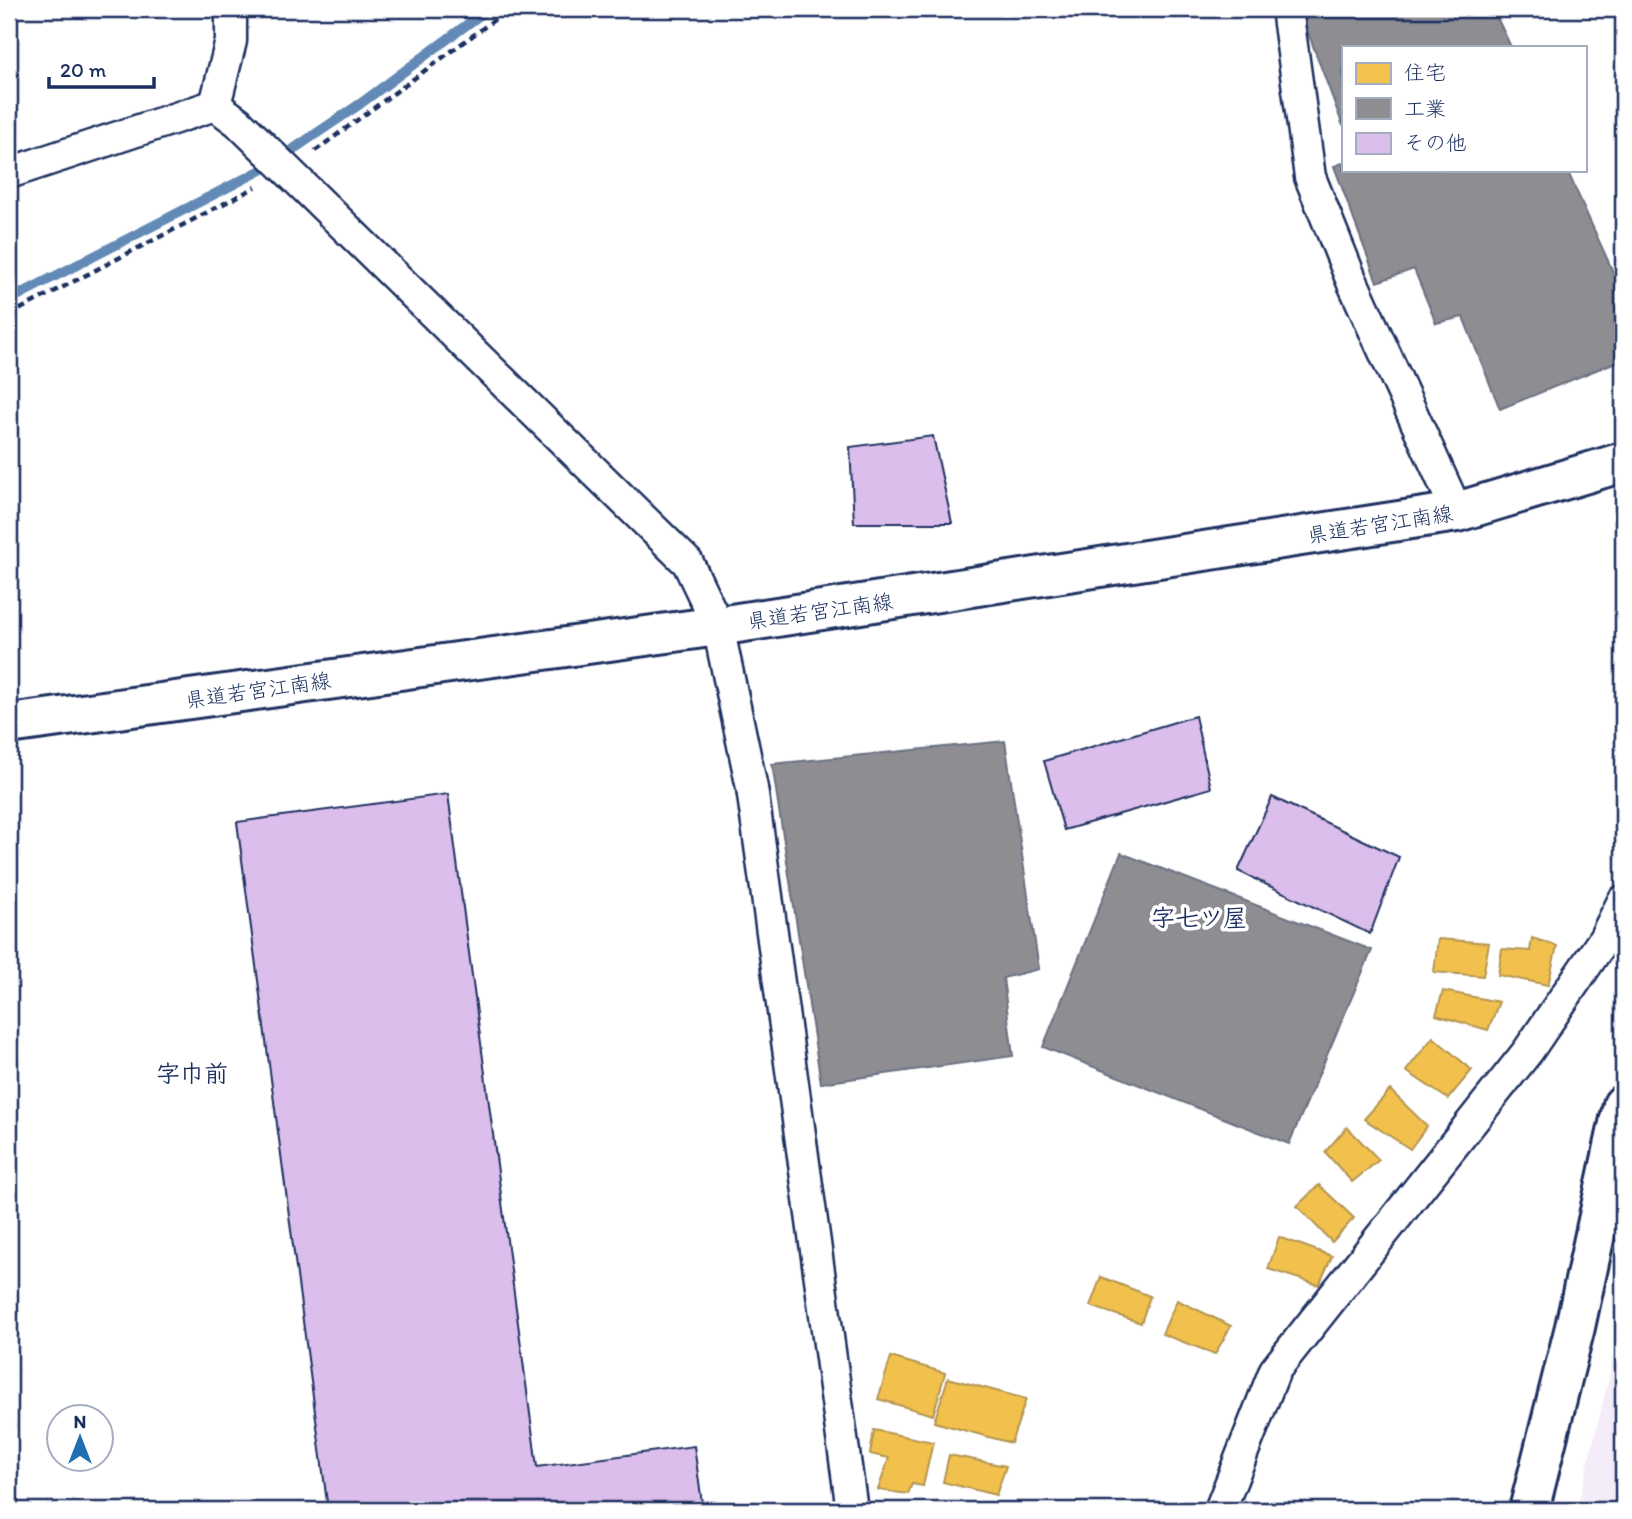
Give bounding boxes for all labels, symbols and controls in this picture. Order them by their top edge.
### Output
scale bar [49,46,154,90]
legend [1342,46,1586,172]
text: 20 m [60,57,107,82]
text: 住宅 [1404,60,1446,85]
text: 工業 [1404,96,1446,121]
text: その他 [1404,130,1467,155]
street label: 県道若宮江南線 [1305,500,1455,548]
street label: 県道若宮江南線 [745,588,895,634]
street label: 県道若宮江南線 [183,667,333,713]
district label: 字七ツ屋 [1151,903,1247,932]
district label: 字巾前 [156,1059,228,1088]
north arrow [46,1404,116,1474]
text: N [74,1410,86,1433]

